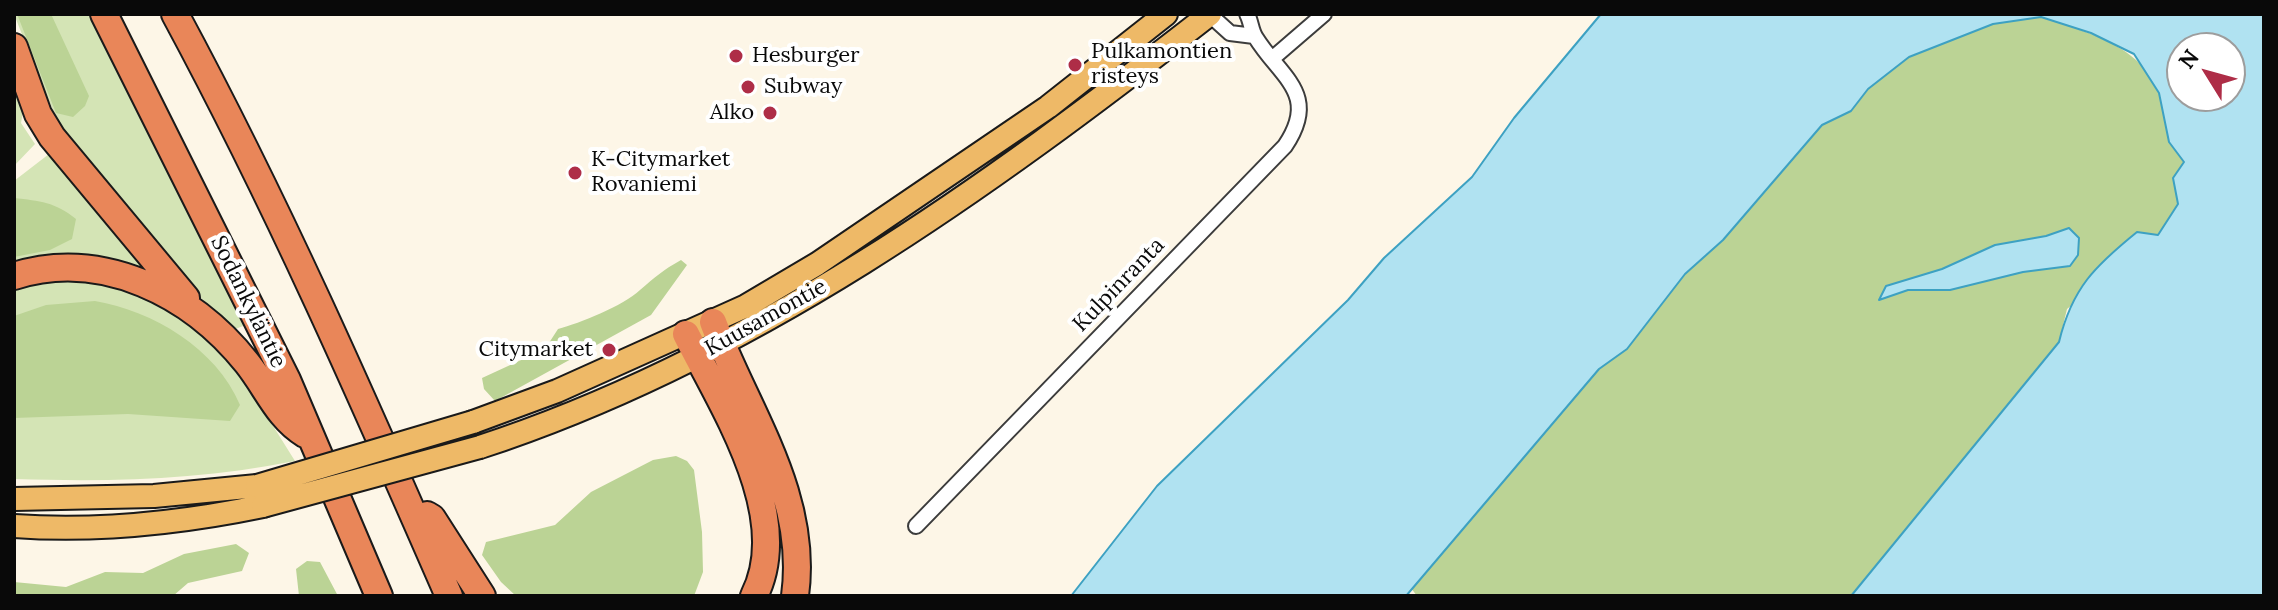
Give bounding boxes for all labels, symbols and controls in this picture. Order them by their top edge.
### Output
north arrow [2166,32,2246,112]
place label: Pulkamontien risteys [1091,39,1232,90]
place label: Hesburger [752,43,860,69]
text: N [2172,44,2205,74]
marker: Hesburger [727,47,745,65]
marker: Pulkamontien risteys [1066,56,1084,74]
place label: Subway [764,74,842,100]
marker: Subway [739,78,757,96]
place label: Alko [710,100,754,126]
marker: Alko [761,104,779,122]
place label: K-Citymarket Rovaniemi [591,147,730,198]
marker: K-Citymarket Rovaniemi [566,164,584,182]
street label: Sodankyläntie [205,232,291,372]
street label: Kulpinranta [1068,233,1170,337]
street label: Kuusamontie [701,274,831,362]
place label: Citymarket [479,337,593,363]
marker: Citymarket [600,341,618,359]

